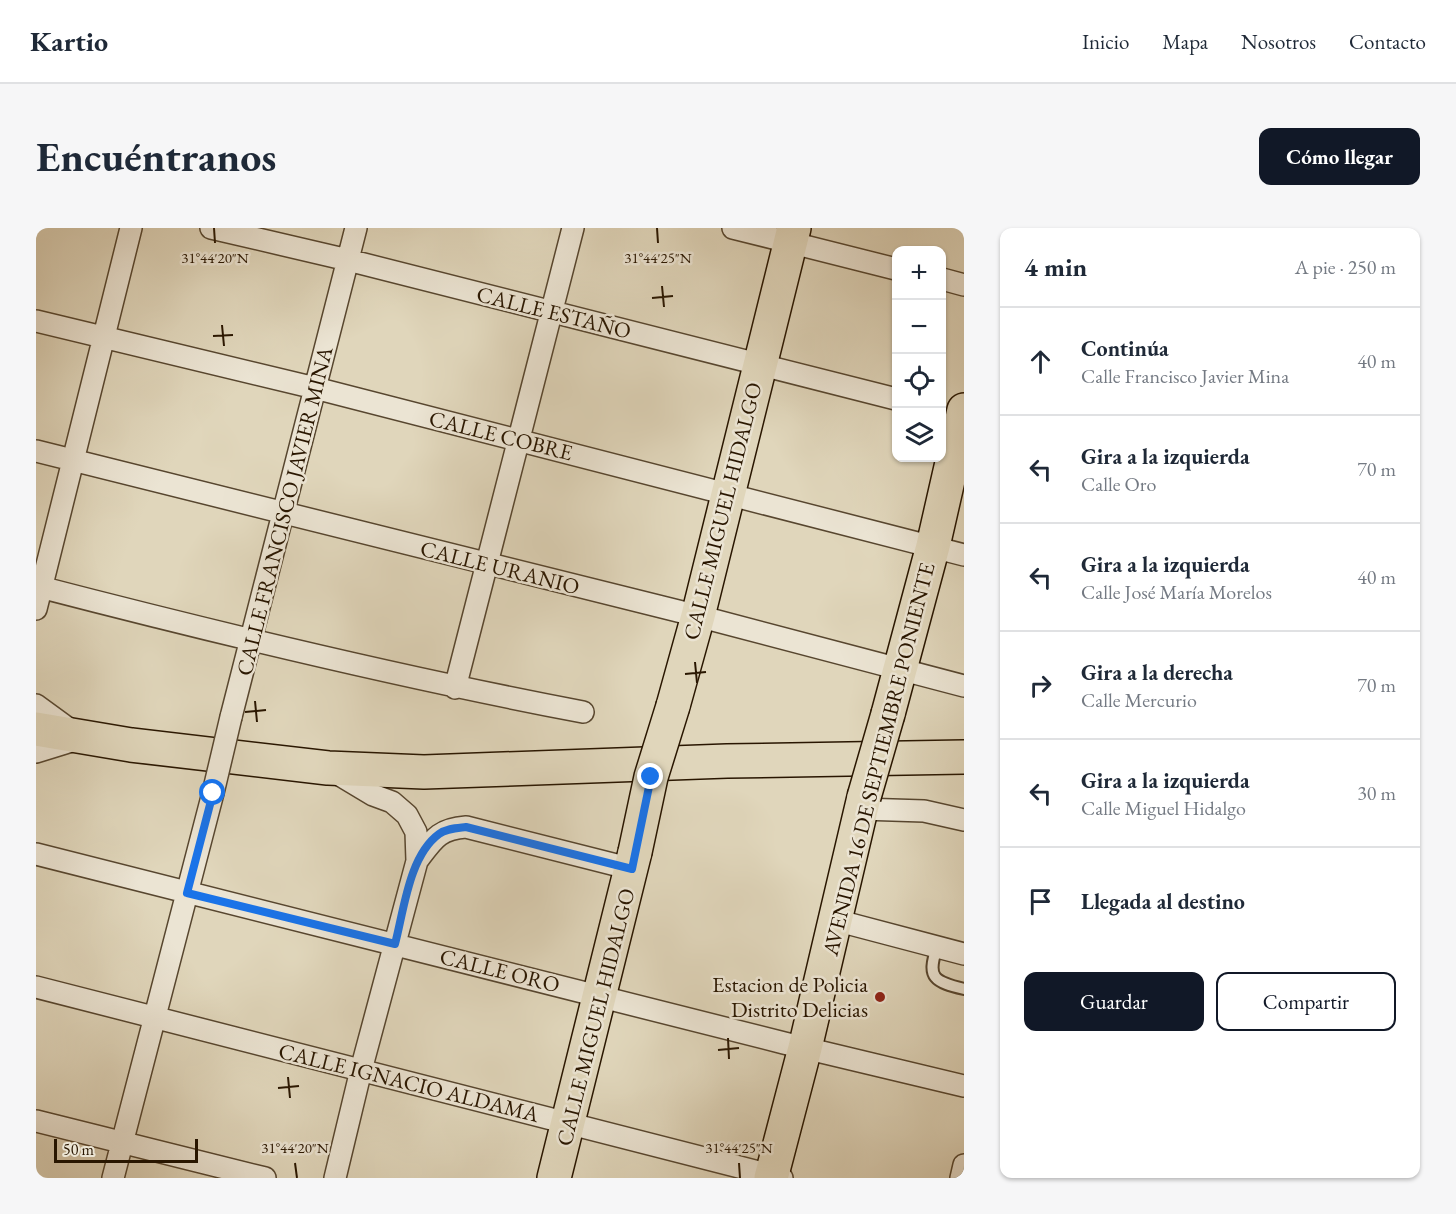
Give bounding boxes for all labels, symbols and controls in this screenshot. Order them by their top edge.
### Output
text: Kartio [30,23,108,59]
text: Inicio [1082,28,1129,55]
text: Mapa [1162,28,1208,55]
text: Nosotros [1241,28,1316,55]
text: Contacto [1349,28,1426,55]
button: Cómo llegar [1259,128,1420,185]
text: Encuéntranos [36,129,276,184]
map controls [892,246,946,462]
button: + [892,246,946,300]
text: 31°44'20"N [181,248,249,267]
text: 31°44'25"N [624,248,692,267]
text: 4 min [1024,250,1087,284]
text: A pie · 250 m [1295,254,1396,280]
street label: CALLE ESTAÑO [474,279,634,346]
button: − [892,300,946,354]
text: Continúa [1081,334,1169,363]
street label: CALLE FRANCISCO JAVIER MINA [229,343,340,679]
icon: ahead [1024,345,1057,378]
text: 40 m [1357,348,1396,374]
button: locate [892,354,946,408]
text: Calle Francisco Javier Mina [1081,363,1289,389]
street label: CALLE MIGUEL HIDALGO [676,379,769,643]
street label: CALLE COBRE [426,404,576,467]
button: layers [892,408,946,462]
text: Gira a la izquierda [1081,442,1250,471]
icon: left [1024,453,1057,486]
text: 70 m [1357,456,1396,482]
text: Calle Oro [1081,471,1156,497]
street label: CALLE URANIO [417,534,583,601]
text: Gira a la izquierda [1081,550,1250,579]
street label: AVENIDA 16 DE SEPTIEMBRE PONIENTE [815,560,941,960]
icon: left [1024,561,1057,594]
text: 40 m [1357,564,1396,590]
text: Calle José María Morelos [1081,579,1272,605]
text: Gira a la derecha [1081,658,1233,687]
icon: right [1024,669,1057,702]
text: 70 m [1357,672,1396,698]
text: Calle Mercurio [1081,687,1197,713]
route end [637,763,663,789]
text: Gira a la izquierda [1081,766,1250,795]
icon: left [1024,777,1057,810]
route start [199,779,225,805]
text: 30 m [1357,780,1396,806]
text: Calle Miguel Hidalgo [1081,795,1246,821]
street label: CALLE MIGUEL HIDALGO [549,885,642,1149]
icon: arrive [1024,885,1057,918]
text: Llegada al destino [1081,887,1245,916]
street label: CALLE ORO [437,942,563,999]
place label: Estacion de Policia Distrito Delicias [712,970,868,1024]
button: Guardar [1024,972,1204,1031]
button: Compartir [1216,972,1396,1031]
marker: Estacion de Policia Distrito Delicias [873,990,887,1004]
street label: CALLE IGNACIO ALDAMA [276,1036,543,1129]
scale bar [54,1136,198,1164]
text: 31°44'20"N [261,1138,329,1157]
text: 31°44'25"N [705,1138,773,1157]
text: 50 m [63,1139,94,1160]

